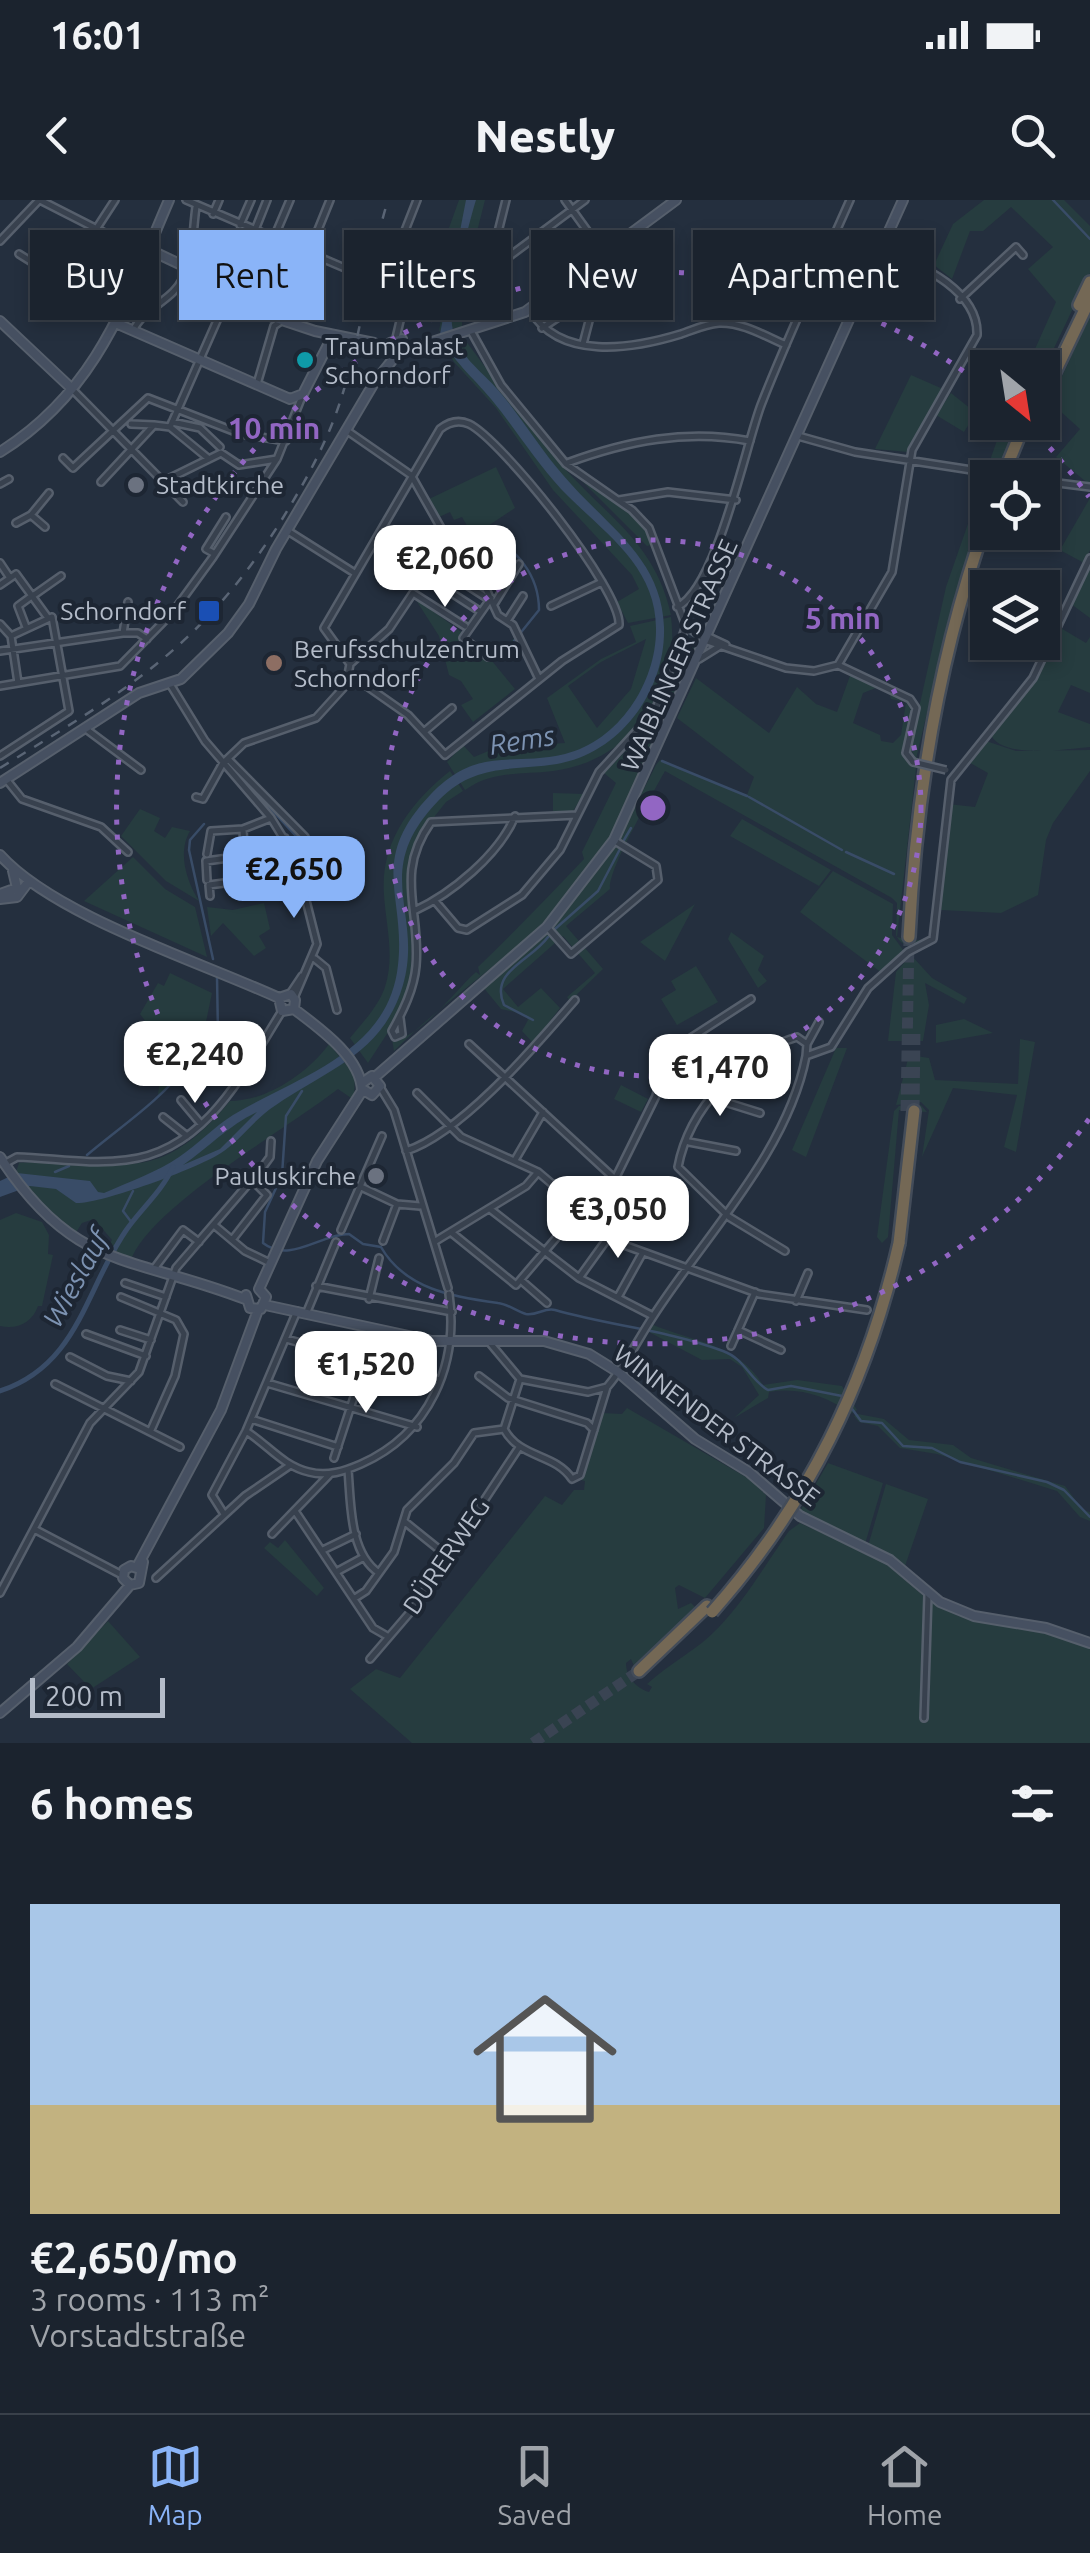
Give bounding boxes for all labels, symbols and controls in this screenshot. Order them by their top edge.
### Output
text: 16:01 [50,14,145,56]
icon: back [30,108,85,163]
icon: search [1005,108,1060,163]
text: Nestly [475,110,615,161]
chip: Buy [30,230,159,320]
chip: Rent [179,230,324,320]
chip: Filters [344,230,511,320]
chip: New [531,230,673,320]
chip: Apartment [693,230,934,320]
place label: Traumpalast Schorndorf [325,332,464,389]
marker: Traumpalast Schorndorf [294,349,316,371]
north arrow [970,350,1060,440]
map controls [970,350,1060,660]
text: 10 min [228,411,320,445]
button: locate [970,460,1060,550]
place label: Stadtkirche [156,471,284,499]
marker: Stadtkirche [125,474,147,496]
pin: €2,060 [364,525,526,610]
street label: WAIBLINGER STRASSE [615,535,743,775]
text: €2,060 [396,539,494,575]
button: layers [970,570,1060,660]
place label: Schorndorf [60,597,186,625]
marker: Schorndorf [196,598,222,624]
text: 5 min [805,601,881,635]
place label: Berufsschulzentrum Schorndorf [294,635,520,692]
marker: Berufsschulzentrum Schorndorf [263,652,285,674]
water label: Rems [487,719,557,760]
centre of rings [635,790,671,826]
pin: €2,650 [213,836,375,921]
text: €2,650 [245,850,343,886]
pin: €2,240 [114,1021,276,1106]
pin: €1,470 [639,1034,801,1119]
text: €2,240 [146,1035,244,1071]
text: €1,470 [671,1048,769,1084]
place label: Pauluskirche [215,1162,356,1190]
marker: Pauluskirche [365,1165,387,1187]
pin: €3,050 [537,1176,699,1261]
text: €3,050 [569,1190,667,1226]
water label: Wieslauf [36,1221,116,1332]
pin: €1,520 [285,1331,447,1416]
street label: WINNENDER STRASSE [609,1339,825,1511]
text: €1,520 [317,1345,415,1381]
street label: DÜRERWEG [397,1493,495,1619]
scale bar [30,1673,165,1718]
text: 200 m [45,1680,123,1711]
icon: filters [1005,1776,1060,1831]
text: 6 homes [30,1780,194,1827]
icon: home [455,1969,635,2149]
text: €2,650/mo [30,2234,238,2281]
text: 3 rooms · 113 m² [30,2281,270,2317]
text: Vorstadtstraße [30,2317,246,2353]
tab: Map [147,2439,203,2530]
tab: Saved [498,2439,572,2530]
tab: Home [867,2439,943,2530]

